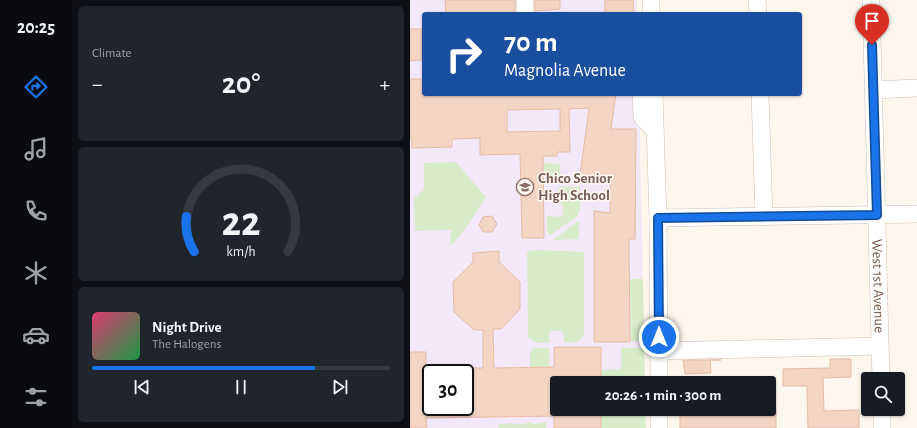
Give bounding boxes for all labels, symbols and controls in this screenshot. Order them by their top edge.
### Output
pin [855,4,889,45]
icon: arrive [861,10,883,32]
text: 20:25 [17,19,55,37]
icon: right [438,28,490,80]
text: 70 m [504,29,558,57]
text: Climate [92,47,131,60]
text: Magnolia Avenue [504,62,626,80]
text: 20° [222,69,260,99]
icon: directions [22,73,50,101]
text: − [92,73,103,95]
text: + [379,73,390,95]
icon: music [22,135,50,163]
place label: Chico Senior High School [538,171,613,203]
school or university icon: Chico Senior High School [515,177,535,197]
icon: phone [22,197,50,225]
text: 22 [221,202,261,243]
street label: West 1st Avenue [870,239,887,333]
text: km/h [226,245,256,259]
icon: climate [22,259,50,287]
position arrow [638,316,680,358]
text: Night Drive [152,320,222,335]
icon: car [22,321,50,349]
text: The Halogens [152,338,221,351]
speed limit sign: 30 [422,364,474,416]
map controls [861,372,905,416]
button: search [861,372,905,416]
icon: previous [131,376,153,398]
icon: pause [230,376,252,398]
icon: next [329,376,351,398]
icon: filters [22,383,50,411]
text: 20:26 · 1 min · 300 m [605,388,721,403]

